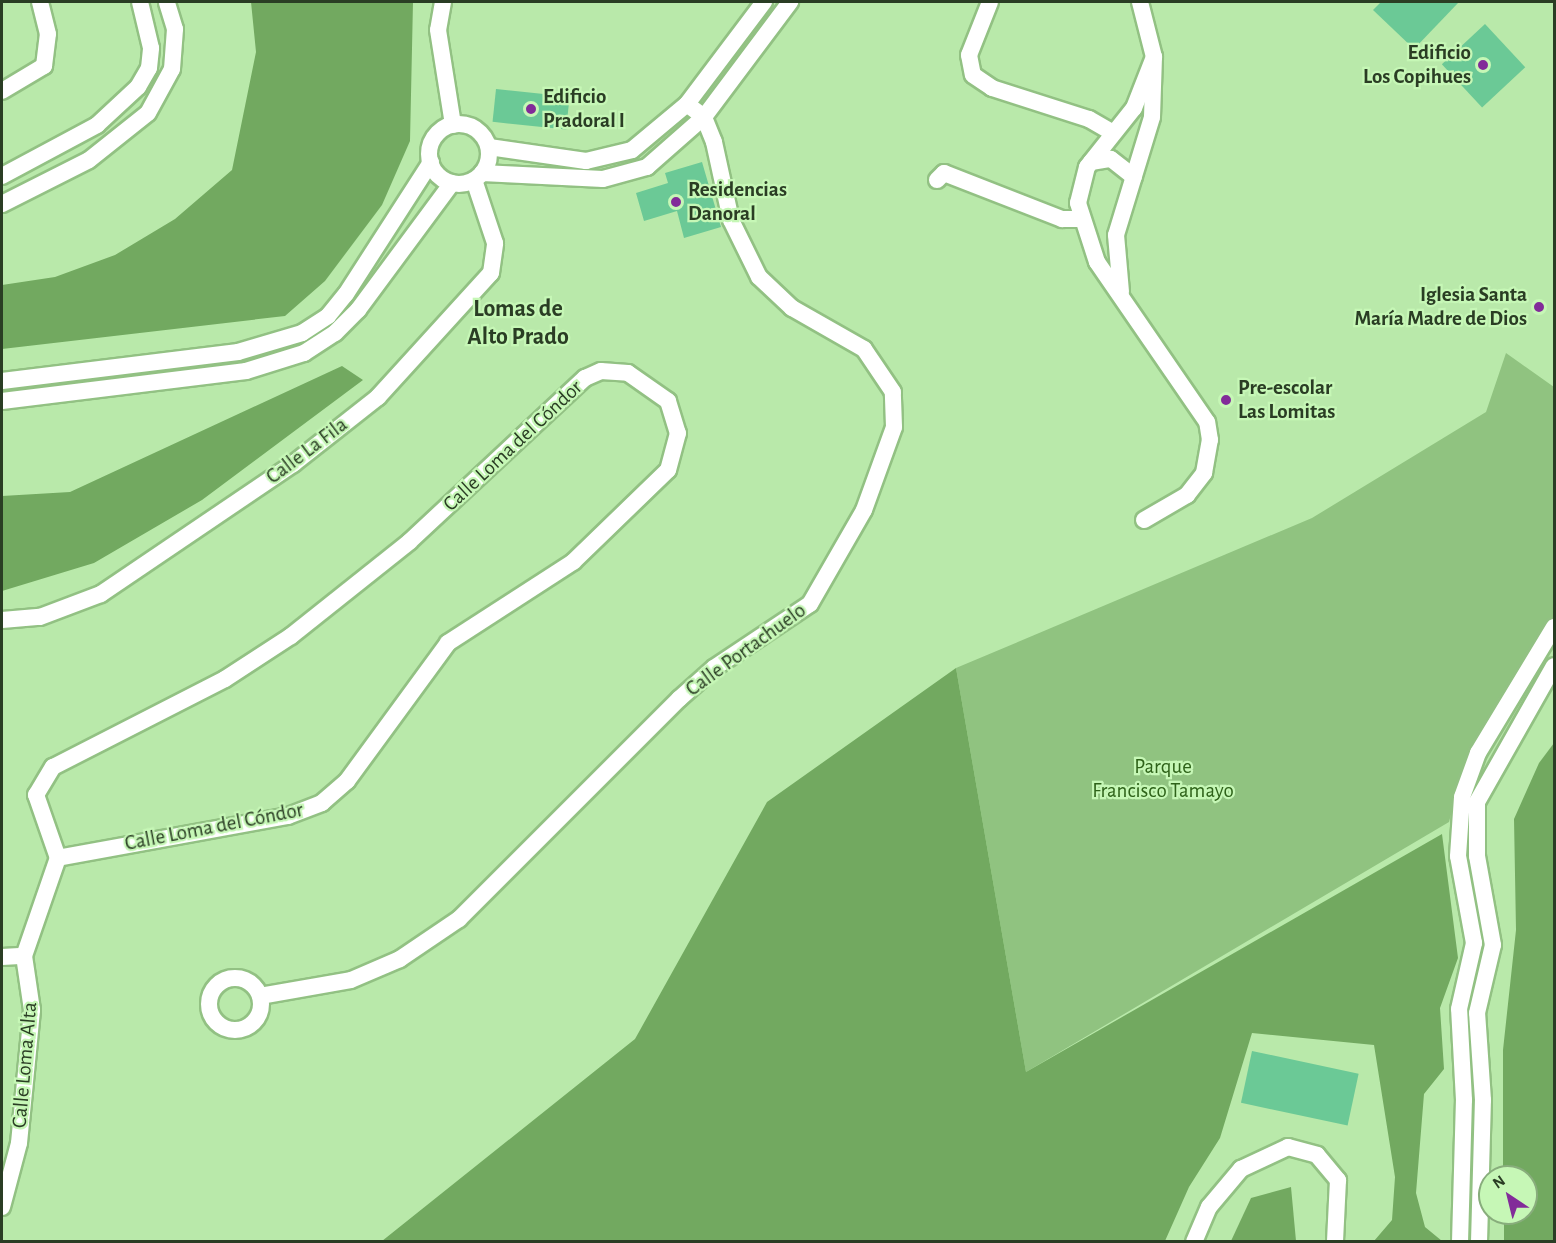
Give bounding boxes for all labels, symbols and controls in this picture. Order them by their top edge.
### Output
place label: Edificio Los Copihues [1363,40,1471,90]
marker: Edificio Los Copihues [1476,58,1490,72]
place label: Edificio Pradoral I [543,84,625,134]
marker: Edificio Pradoral I [524,102,538,116]
place label: Residencias Danoral [688,177,787,227]
marker: Residencias Danoral [669,195,683,209]
place label: Iglesia Santa María Madre de Dios [1355,282,1527,332]
district label: Lomas de Alto Prado [467,296,569,352]
marker: Iglesia Santa María Madre de Dios [1532,300,1546,314]
street label: Calle Loma del Cóndor [438,375,588,517]
place label: Pre-escolar Las Lomitas [1238,375,1335,425]
marker: Pre-escolar Las Lomitas [1219,393,1233,407]
street label: Calle La Fila [261,412,353,490]
street label: Calle Portachuelo [681,598,811,702]
park label: Parque Francisco Tamayo [1092,754,1234,804]
street label: Calle Loma del Cóndor [123,797,305,857]
street label: Calle Loma Alta [7,1001,43,1129]
north arrow [1478,1165,1538,1225]
text: N [1490,1172,1508,1192]

